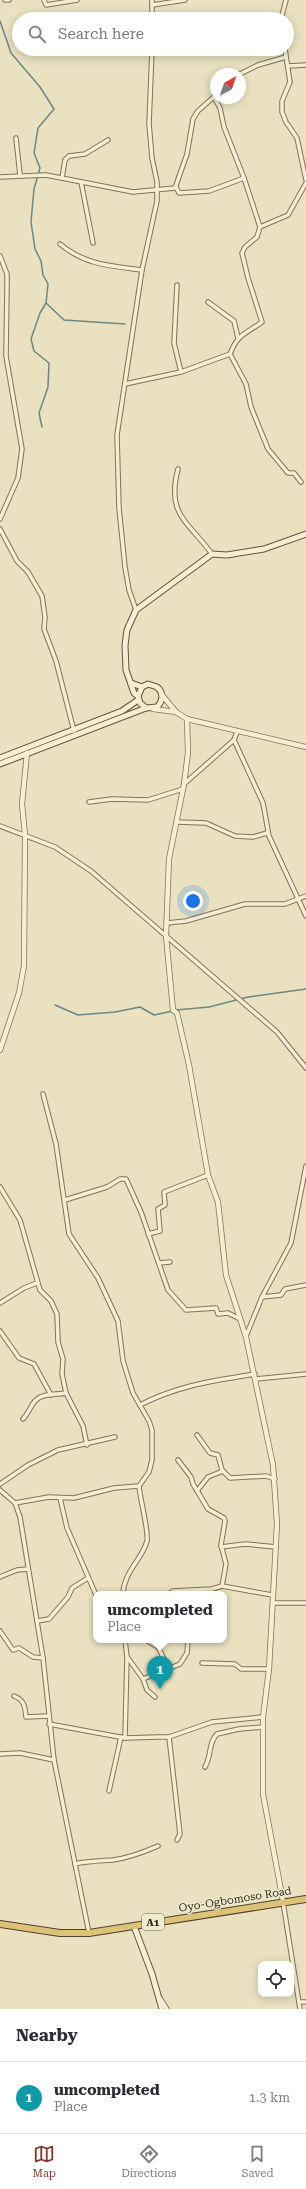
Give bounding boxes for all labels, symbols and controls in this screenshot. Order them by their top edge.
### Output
search box [12,12,294,56]
icon: search [26,23,48,45]
text: Search here [58,25,144,43]
north arrow [210,68,246,104]
your location [183,891,203,911]
popup [93,1591,227,1643]
text: umcompleted [107,1601,213,1619]
text: Place [107,1619,141,1634]
pin: 1 [147,1656,173,1689]
street label: Oyo-Ogbomoso Road [178,1884,292,1915]
road number: A1 [142,1914,164,1930]
map controls [258,1961,294,1997]
button: locate [258,1961,294,1997]
text: Nearby [16,2025,78,2045]
text: umcompleted [54,2081,160,2099]
text: 1 [25,2090,33,2105]
text: 1.3 km [249,2090,290,2105]
text: Place [54,2099,88,2114]
tab: Map [33,2143,56,2180]
tab: Directions [121,2143,176,2180]
tab: Saved [242,2143,273,2180]

